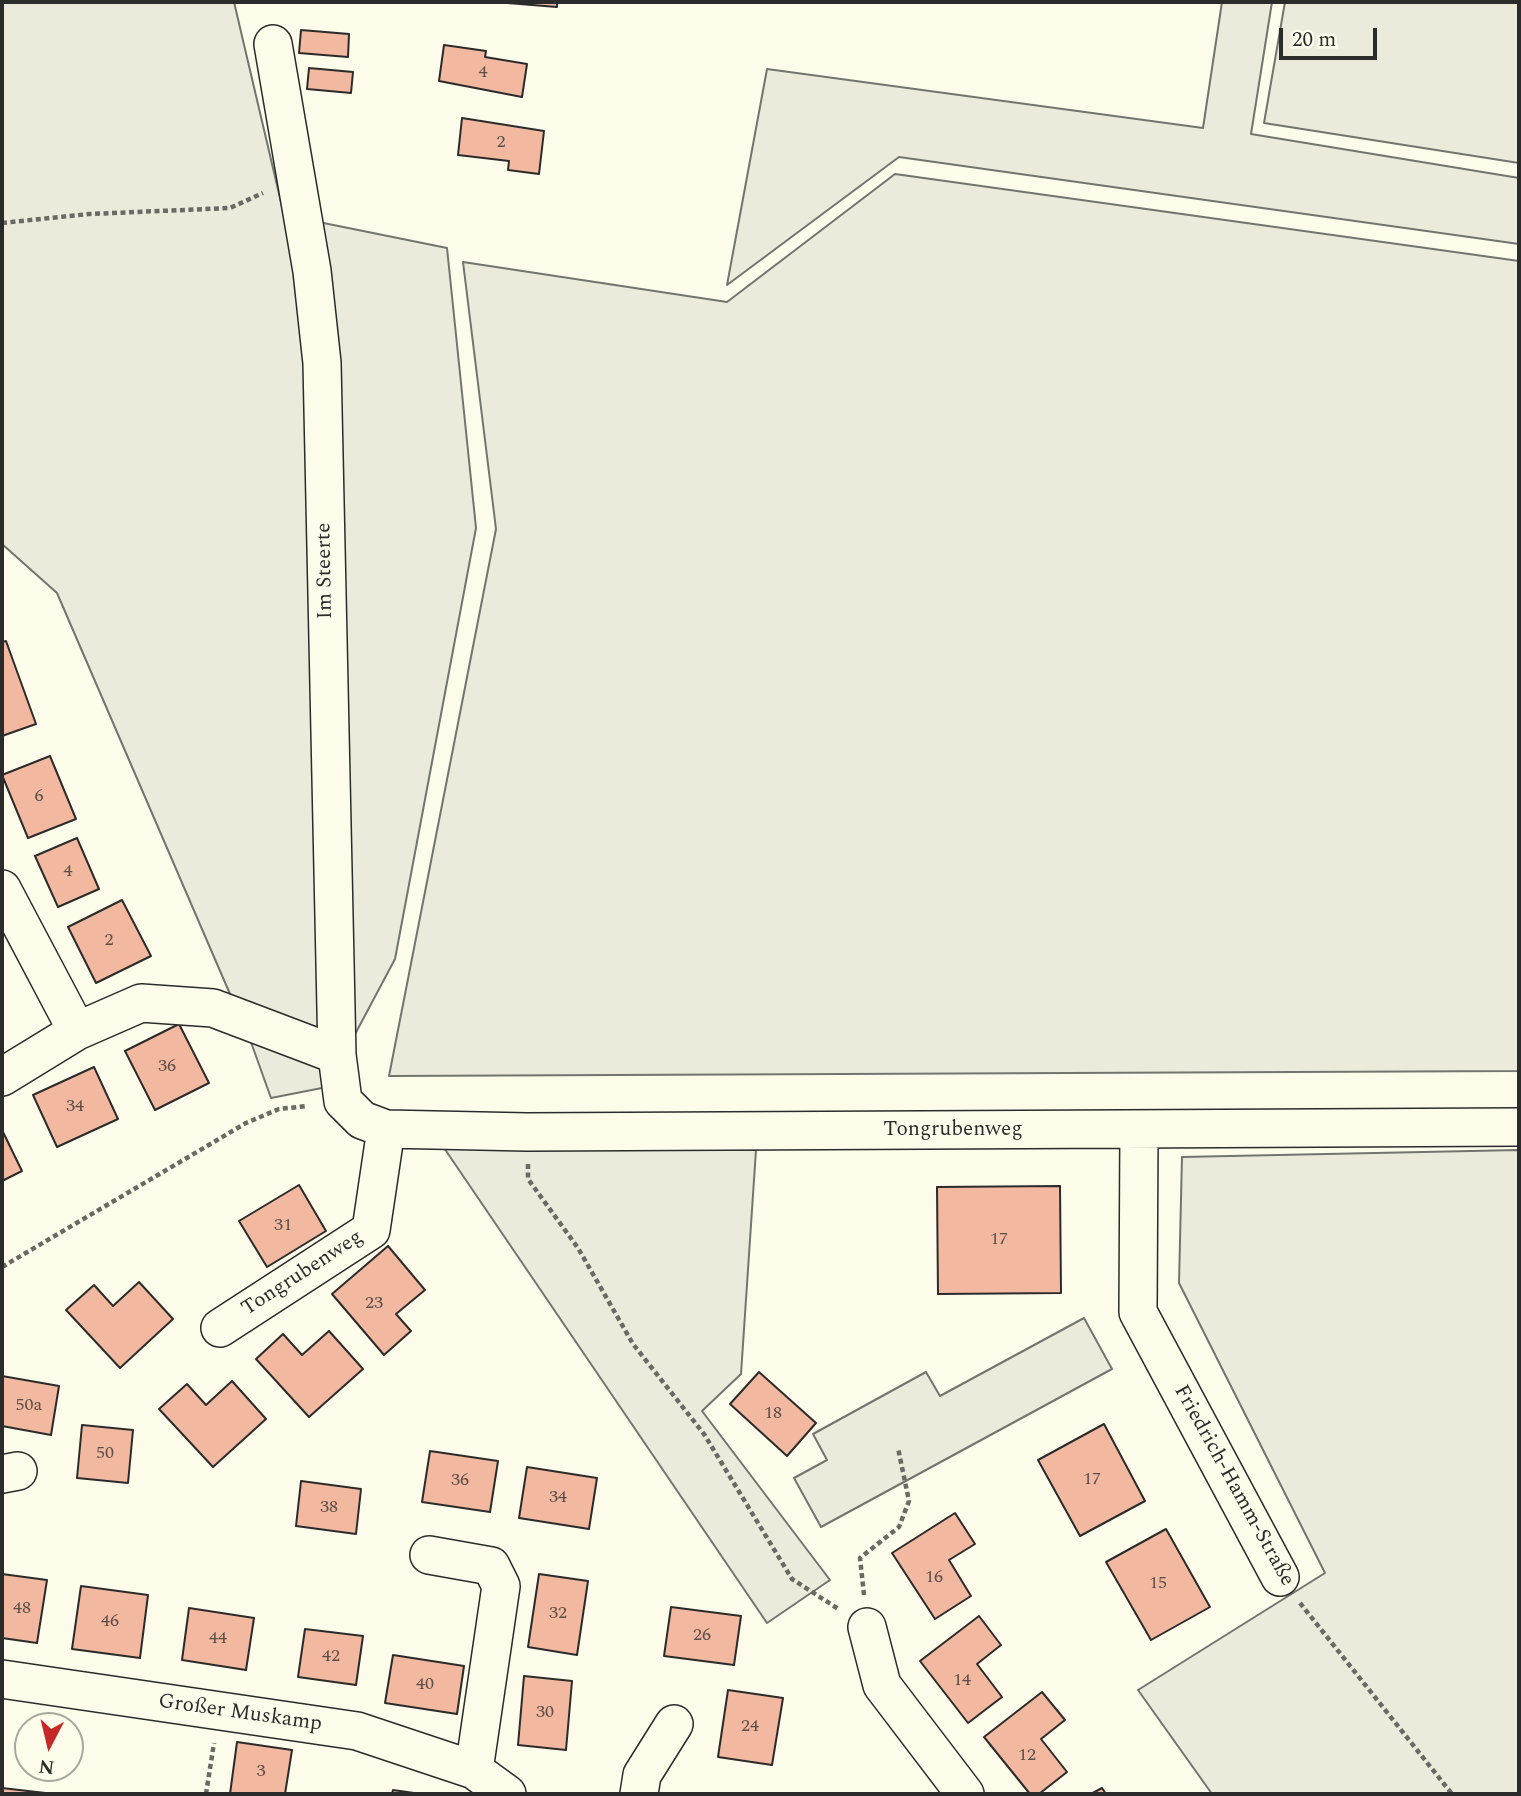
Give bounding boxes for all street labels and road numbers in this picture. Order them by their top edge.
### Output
street label: Im Steerte [313,523,339,619]
street label: Tongrubenweg [883,1118,1023,1144]
street label: Tongrubenweg [238,1225,368,1323]
street label: Friedrich-Hamm-Straße [1167,1381,1299,1591]
street label: Großer Muskamp [157,1690,323,1738]

